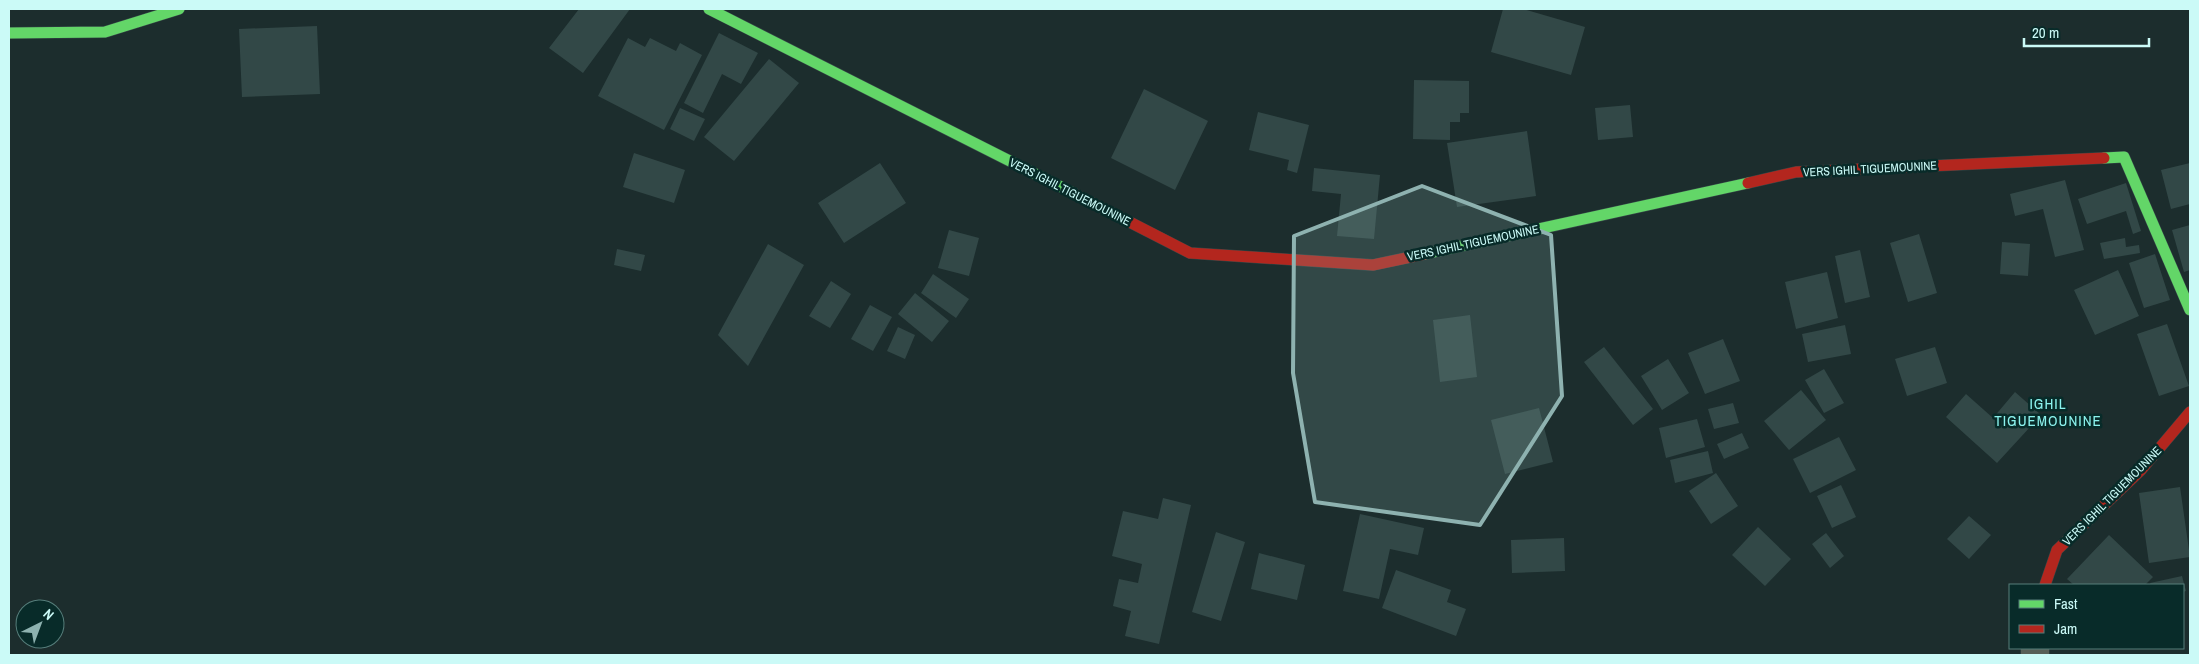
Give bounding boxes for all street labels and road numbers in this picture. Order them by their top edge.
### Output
street label: VERS IGHIL TIGUEMOUNINE [1007,154,1133,230]
street label: VERS IGHIL TIGUEMOUNINE [1803,158,1937,180]
street label: VERS IGHIL TIGUEMOUNINE [1406,221,1540,265]
street label: VERS IGHIL TIGUEMOUNINE [2059,443,2165,549]

